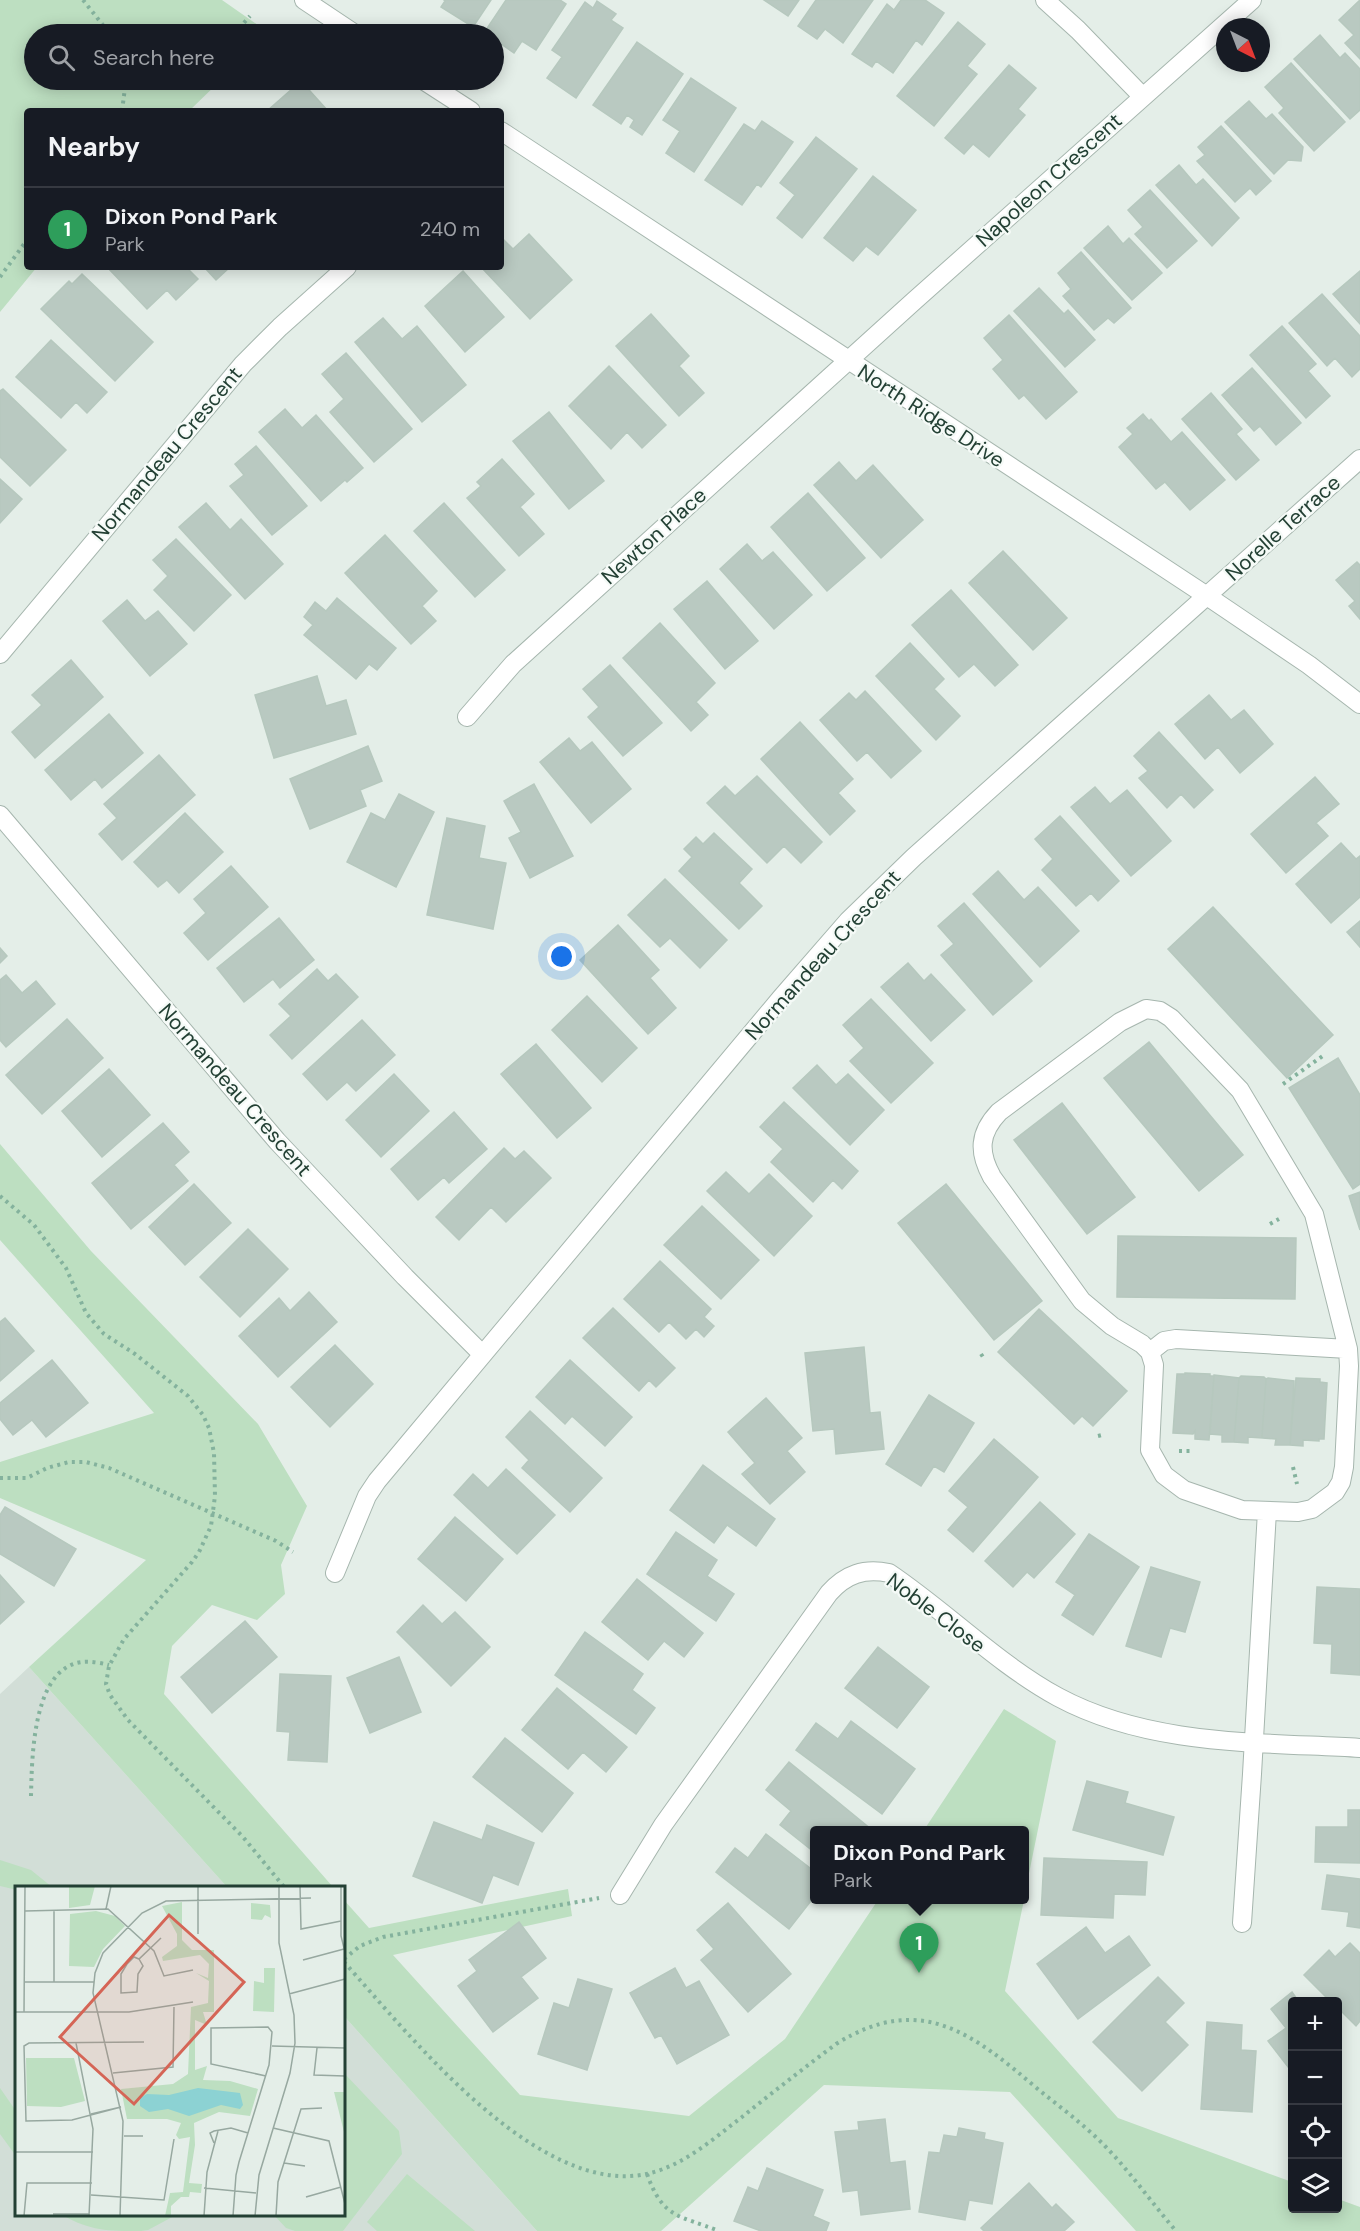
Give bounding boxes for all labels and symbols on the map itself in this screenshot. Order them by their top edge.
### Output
north arrow [1216,18,1270,72]
street label: Napoleon Crescent [970,107,1128,253]
street label: North Ridge Drive [852,358,1010,474]
street label: Normandeau Crescent [86,361,248,547]
street label: Norelle Terrace [1219,469,1347,587]
street label: Newton Place [595,481,713,591]
street label: Normandeau Crescent [739,864,907,1046]
your location [547,942,576,971]
street label: Normandeau Crescent [152,998,318,1182]
street label: Noble Close [881,1567,991,1659]
inset map [15,1886,345,2216]
pin: 1 [900,1924,938,1973]

